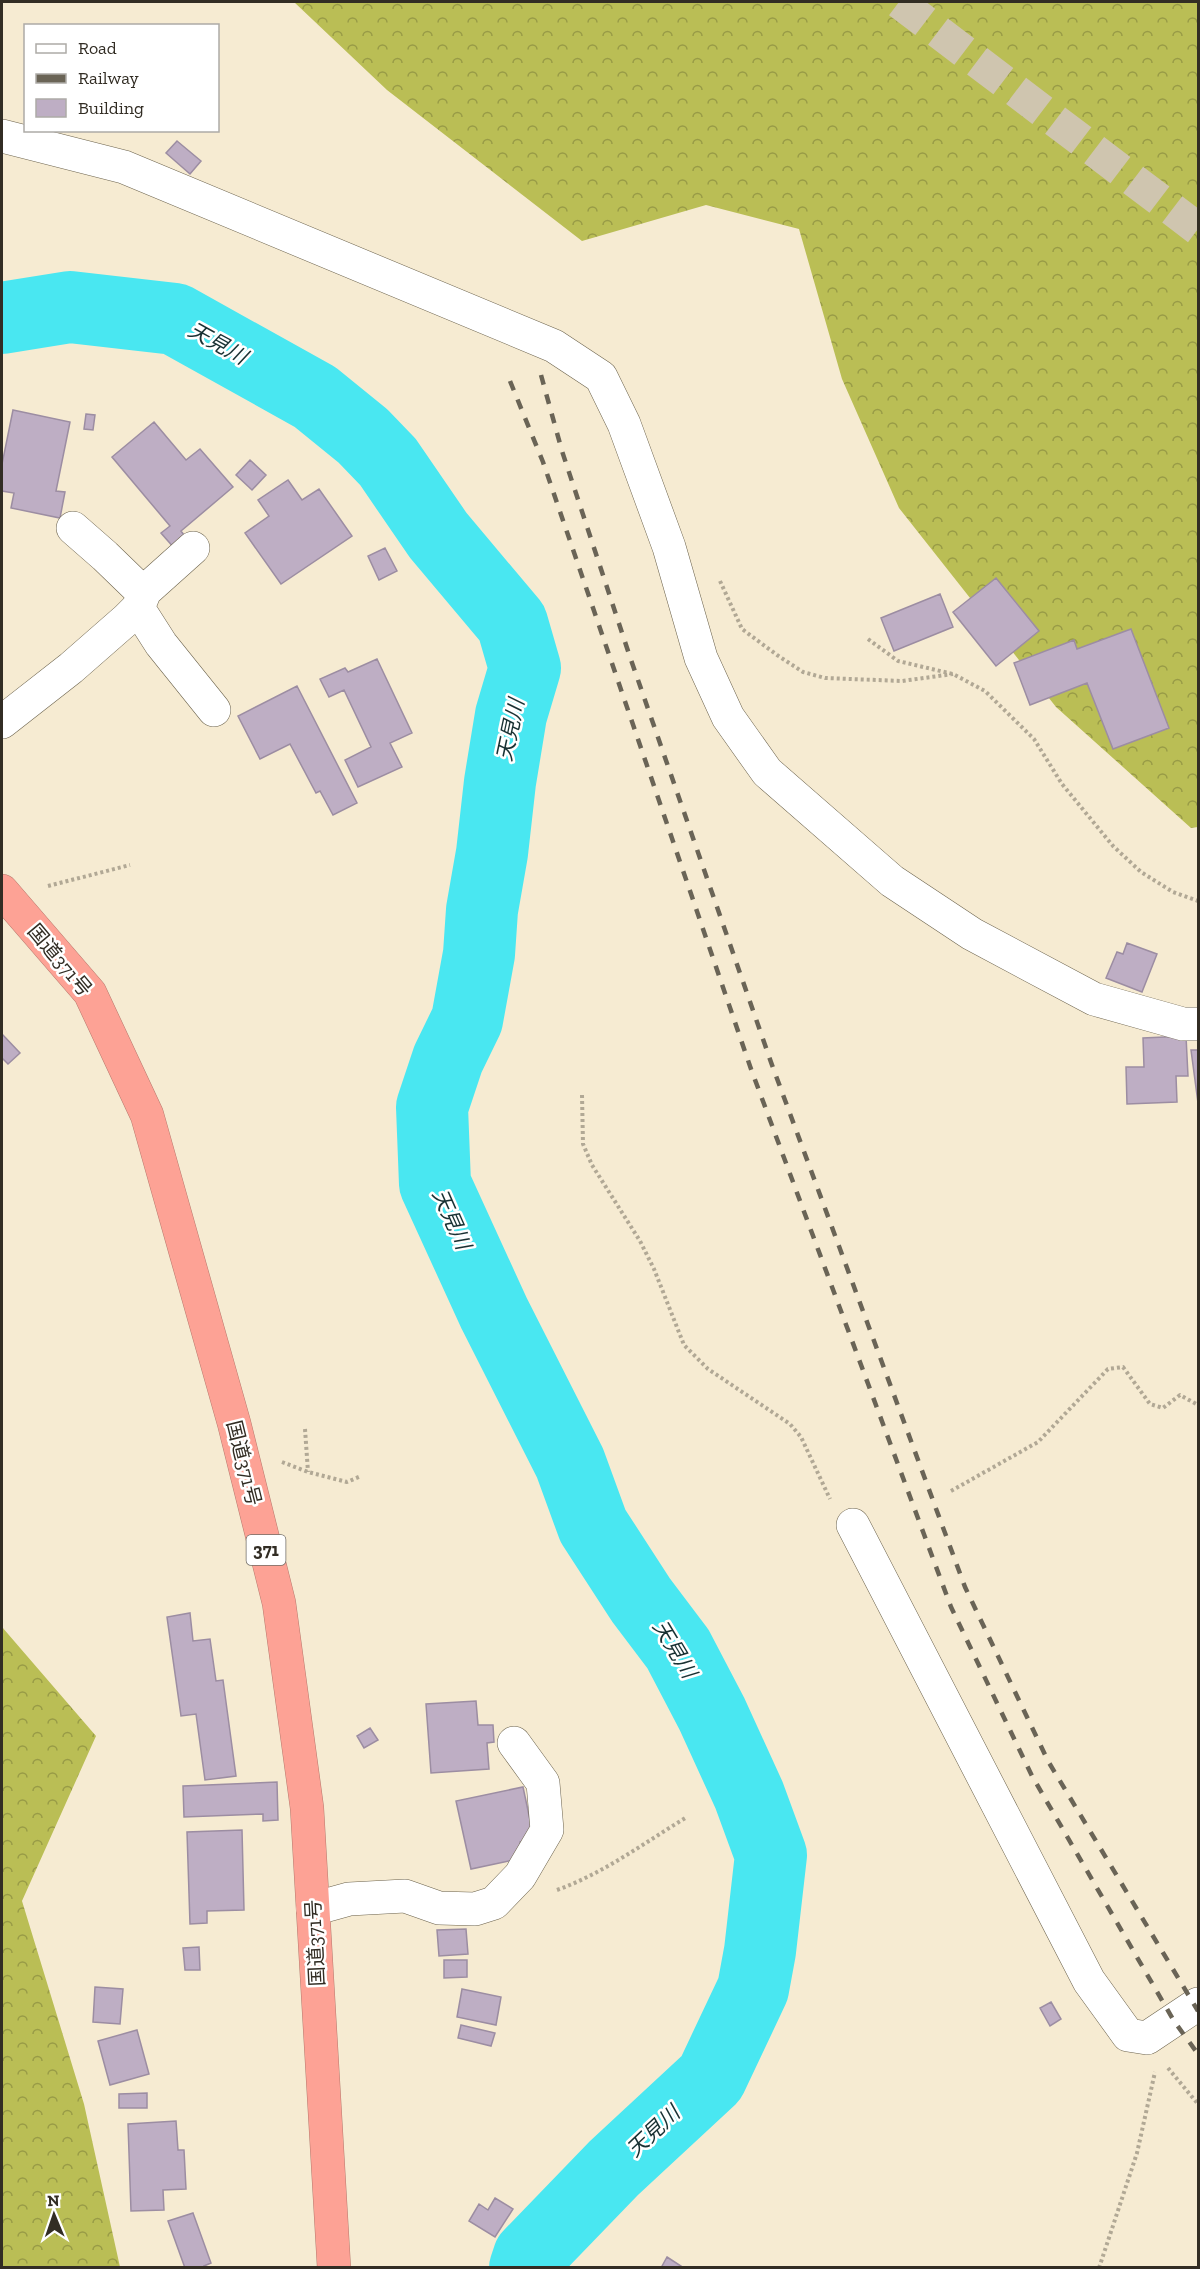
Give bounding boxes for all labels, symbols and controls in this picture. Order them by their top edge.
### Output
legend [24,24,219,132]
text: Road [78,37,117,59]
text: Railway [78,67,140,89]
text: Building [78,97,144,119]
water label: 天見川 [184,317,253,370]
water label: 天見川 [491,695,529,763]
street label: 国道371号 [23,919,97,1001]
water label: 天見川 [428,1185,477,1255]
street label: 国道371号 [222,1418,266,1508]
road number: 371 [246,1535,286,1565]
water label: 天見川 [648,1616,703,1684]
street label: 国道371号 [301,1899,329,1987]
water label: 天見川 [621,2099,686,2162]
north arrow [24,2185,84,2245]
text: N [47,2191,60,2210]

